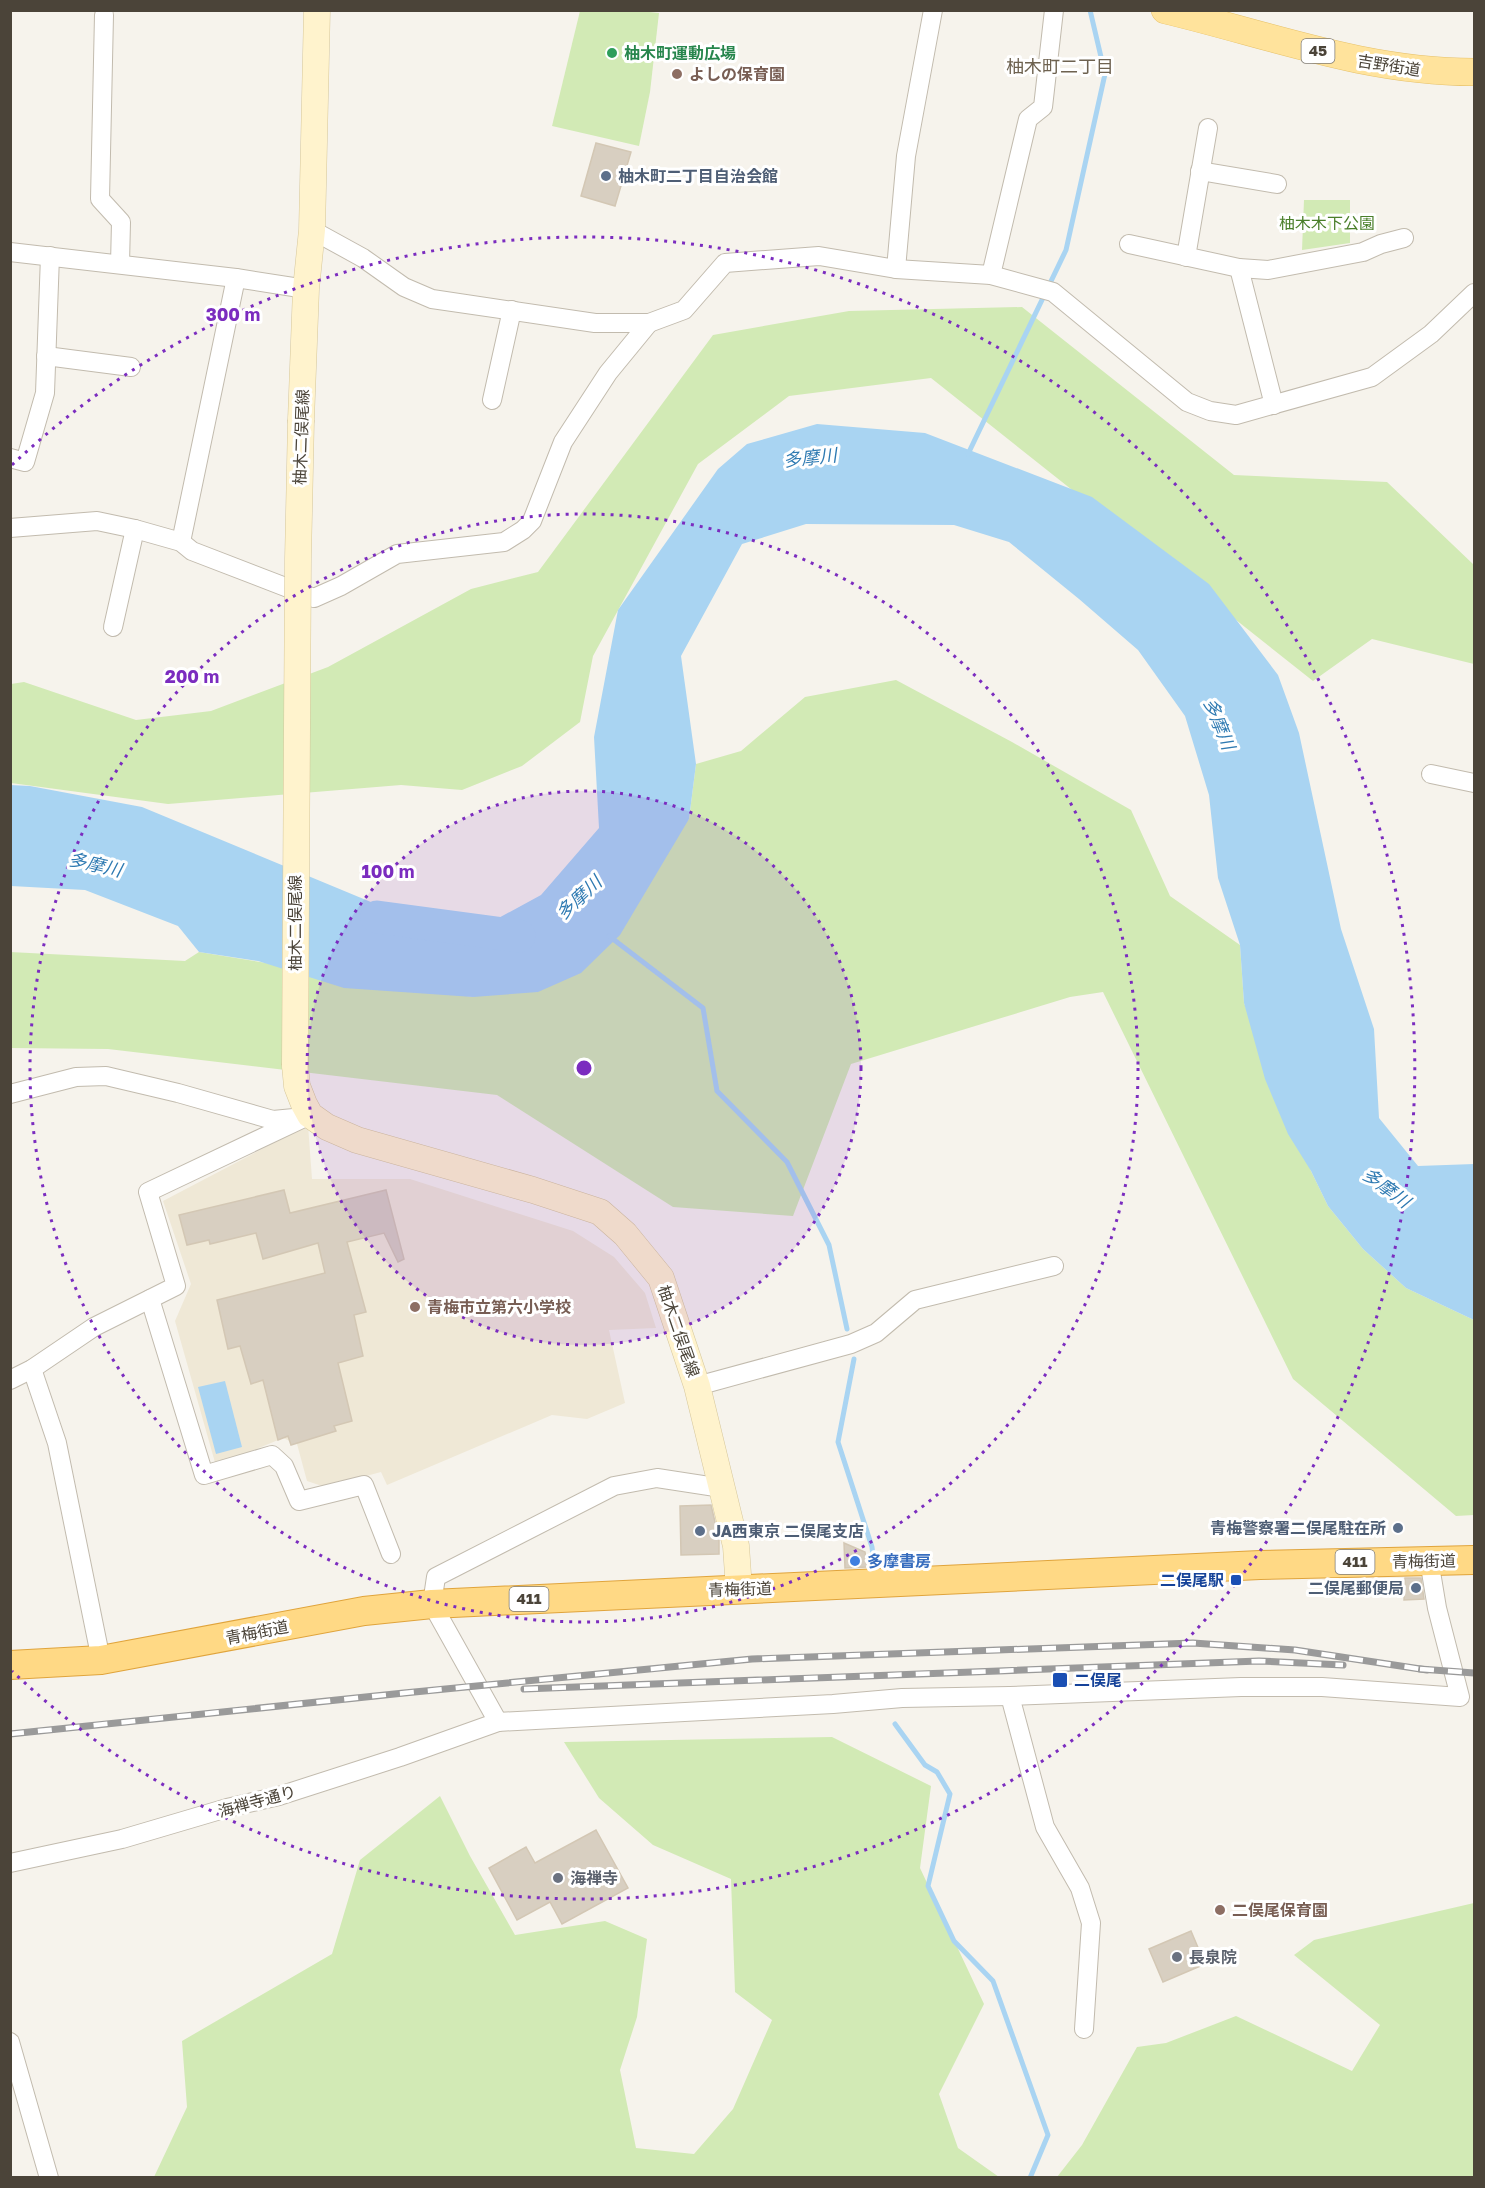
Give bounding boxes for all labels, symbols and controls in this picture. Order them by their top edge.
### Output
road number: 45 [1302,39,1334,63]
place label: 柚木町運動広場 [624,43,736,63]
marker: 柚木町運動広場 [605,46,619,60]
street label: 吉野街道 [1356,50,1422,80]
district label: 柚木町二丁目 [1006,55,1114,77]
place label: よしの保育園 [689,64,785,84]
marker: よしの保育園 [670,67,684,81]
place label: 柚木町二丁目自治会館 [618,166,778,186]
marker: 柚木町二丁目自治会館 [599,169,613,183]
park label: 柚木木下公園 [1279,213,1375,233]
text: 300 m [206,303,260,325]
street label: 柚木二俣尾線 [289,389,313,485]
water label: 多摩川 [782,443,840,471]
text: 200 m [165,665,219,687]
water label: 多摩川 [1200,694,1241,755]
water label: 多摩川 [66,847,126,881]
text: 100 m [362,860,414,882]
water label: 多摩川 [551,869,607,924]
street label: 柚木二俣尾線 [285,875,305,971]
centre of rings [574,1058,594,1078]
water label: 多摩川 [1358,1162,1417,1213]
street label: 柚木二俣尾線 [654,1282,704,1380]
place label: 青梅市立第六小学校 [427,1297,571,1317]
marker: 青梅市立第六小学校 [408,1300,422,1314]
place label: 青梅警察署二俣尾駐在所 [1210,1518,1386,1538]
place label: JA西東京 二俣尾支店 [712,1521,864,1541]
marker: 青梅警察署二俣尾駐在所 [1391,1521,1405,1535]
marker: JA西東京 二俣尾支店 [693,1524,707,1538]
road number: 411 [1336,1550,1374,1574]
street label: 青梅街道 [1392,1550,1456,1572]
place label: 多摩書房 [867,1551,931,1571]
marker: 多摩書房 [848,1554,862,1568]
place label: 二俣尾駅 [1160,1570,1224,1590]
marker: 二俣尾駅 [1229,1573,1243,1587]
street label: 青梅街道 [708,1578,772,1600]
place label: 二俣尾郵便局 [1308,1578,1404,1598]
marker: 二俣尾郵便局 [1409,1581,1423,1595]
road number: 411 [510,1587,548,1611]
street label: 青梅街道 [224,1616,290,1648]
place label: 二俣尾 [1074,1670,1122,1690]
marker: 二俣尾 [1051,1671,1069,1689]
street label: 海禅寺通り [216,1781,298,1821]
place label: 海禅寺 [570,1868,618,1888]
marker: 海禅寺 [551,1871,565,1885]
place label: 二俣尾保育園 [1232,1900,1328,1920]
marker: 二俣尾保育園 [1213,1903,1227,1917]
place label: 長泉院 [1189,1947,1237,1967]
marker: 長泉院 [1170,1950,1184,1964]

